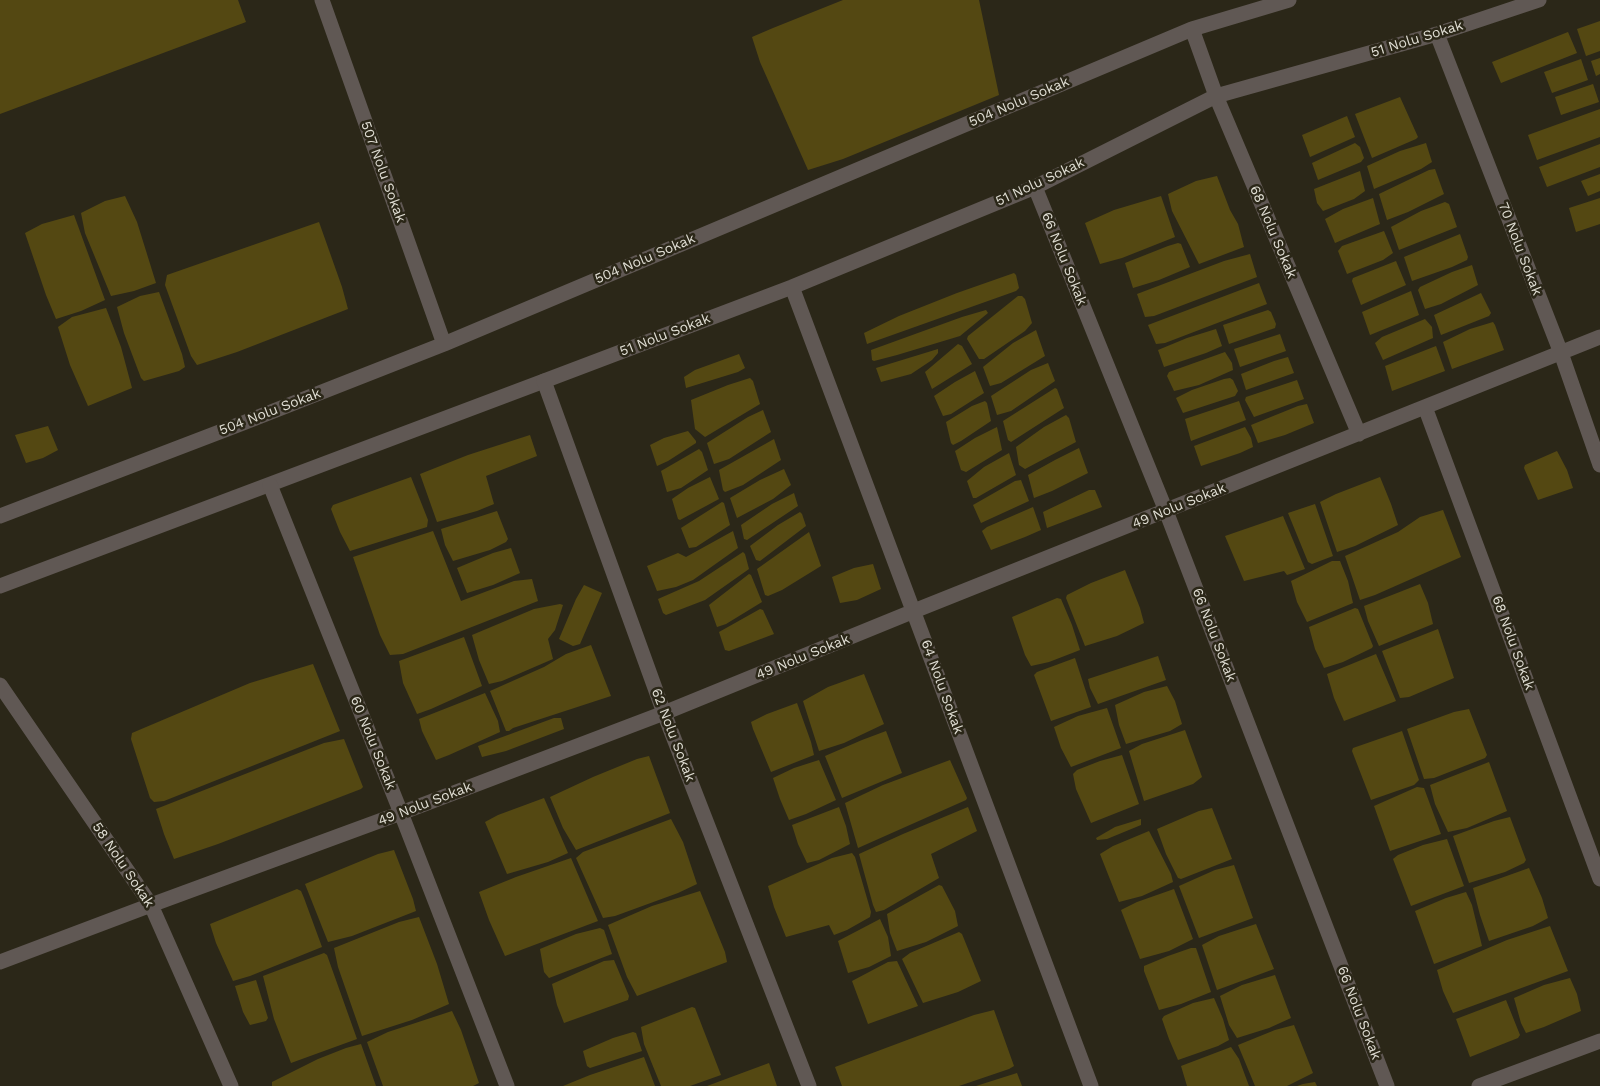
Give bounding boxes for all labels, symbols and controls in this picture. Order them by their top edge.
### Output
street label: 51 Nolu Sokak [1369,17,1465,61]
street label: 504 Nolu Sokak [966,73,1072,131]
street label: 507 Nolu Sokak [357,119,409,225]
street label: 51 Nolu Sokak [993,154,1087,210]
street label: 68 Nolu Sokak [1246,183,1300,281]
street label: 70 Nolu Sokak [1495,200,1545,298]
street label: 66 Nolu Sokak [1038,210,1090,308]
street label: 504 Nolu Sokak [592,230,698,288]
street label: 51 Nolu Sokak [617,310,713,360]
street label: 504 Nolu Sokak [217,385,323,439]
street label: 49 Nolu Sokak [1130,480,1228,532]
street label: 66 Nolu Sokak [1188,586,1240,684]
street label: 68 Nolu Sokak [1488,594,1538,692]
street label: 49 Nolu Sokak [754,631,852,683]
street label: 64 Nolu Sokak [917,638,967,736]
street label: 62 Nolu Sokak [647,686,699,784]
street label: 60 Nolu Sokak [347,694,399,792]
street label: 49 Nolu Sokak [376,778,474,830]
street label: 58 Nolu Sokak [88,819,158,911]
street label: 66 Nolu Sokak [1333,964,1385,1062]

